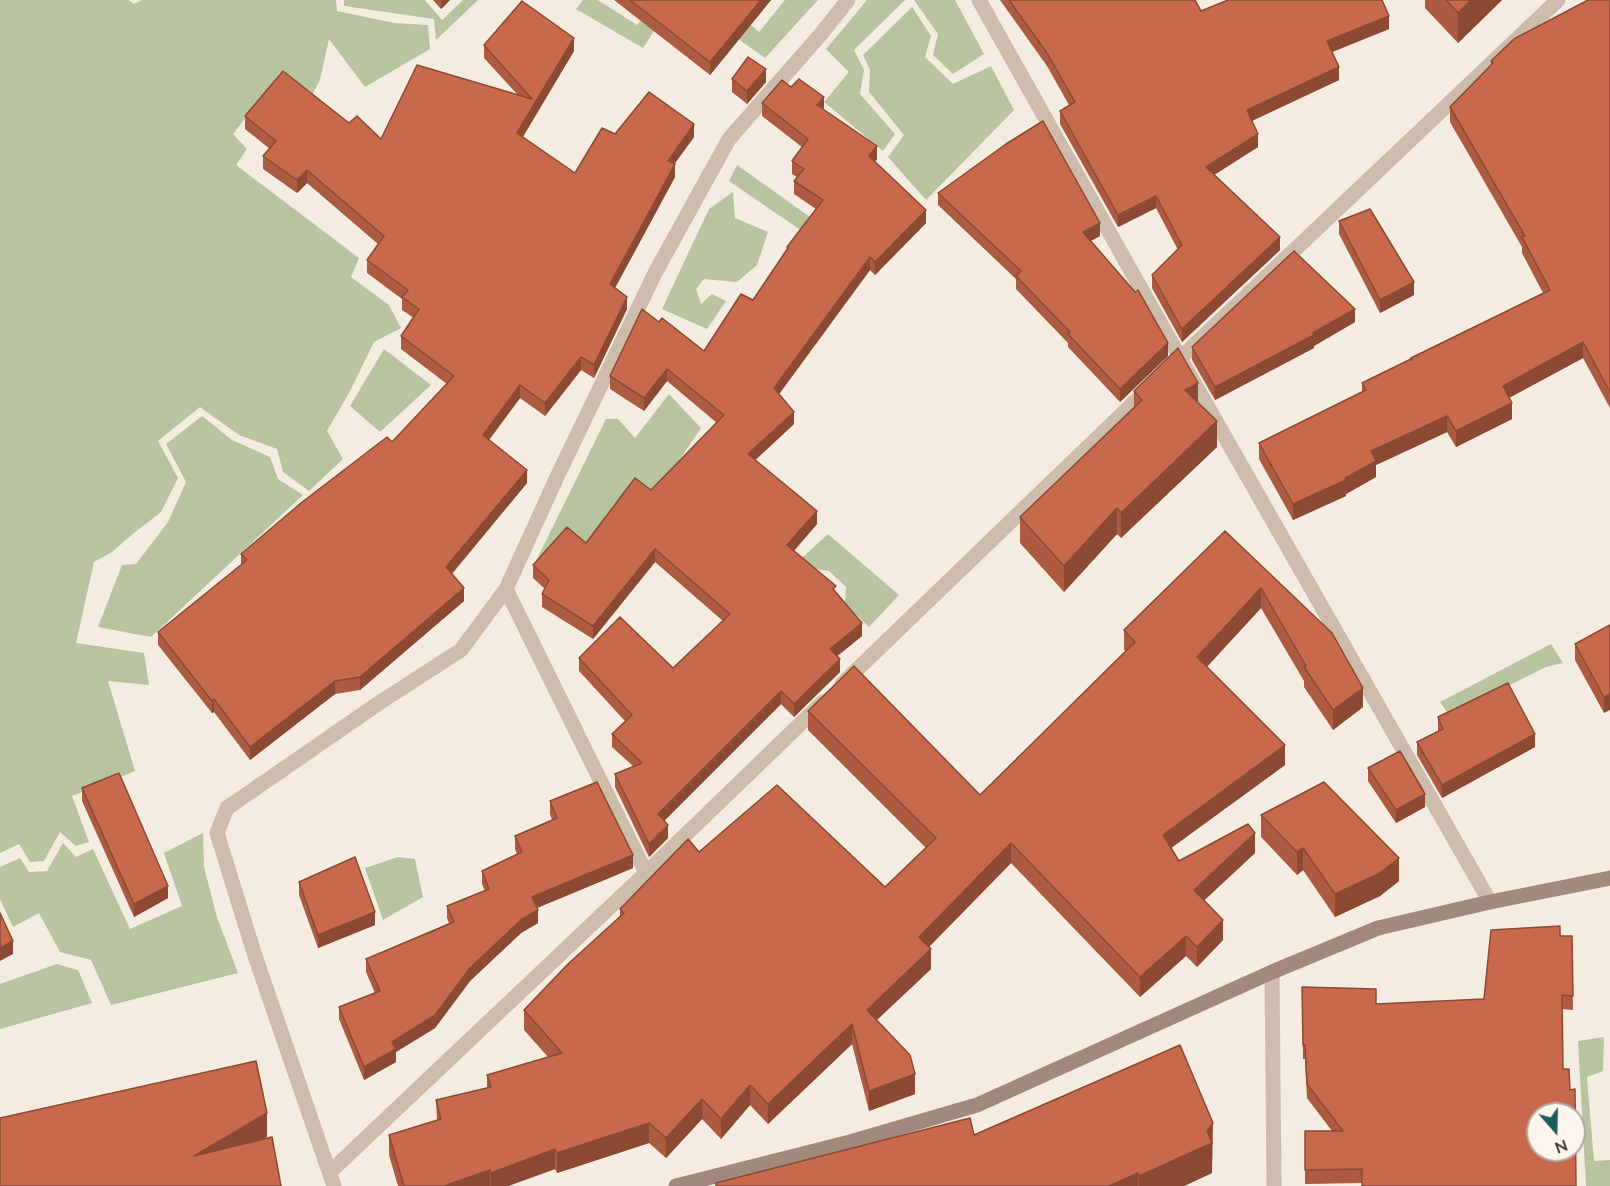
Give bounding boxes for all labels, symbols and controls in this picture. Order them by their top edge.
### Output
north arrow [1526,1102,1586,1162]
text: N [1552,1136,1571,1159]

